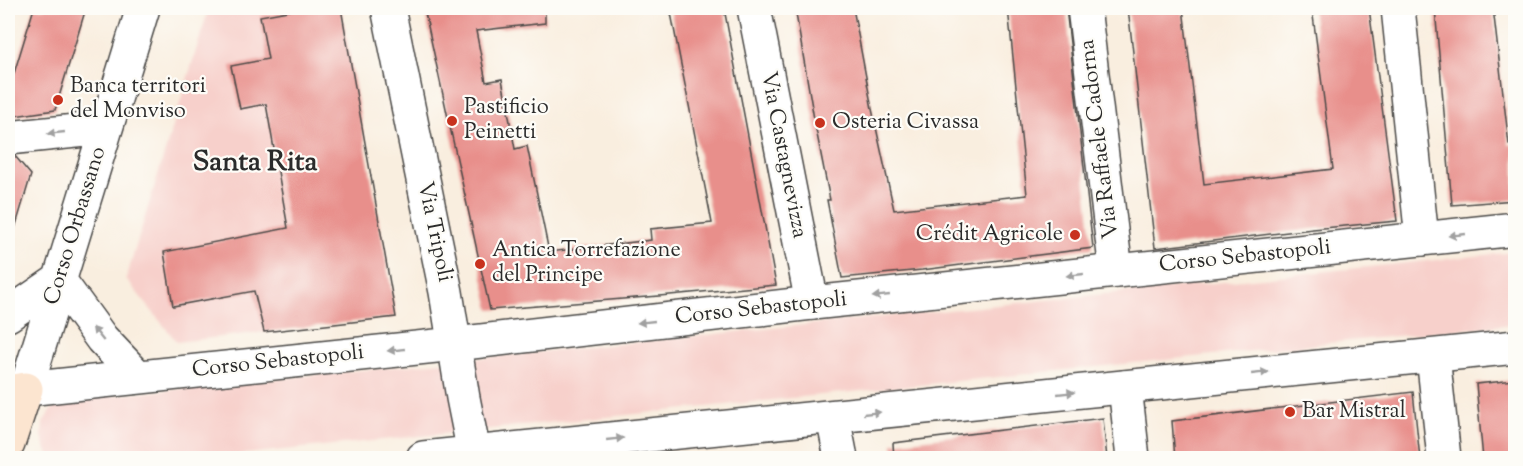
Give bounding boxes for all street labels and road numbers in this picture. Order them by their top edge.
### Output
street label: Via Raffaele Cadorna [1072,38,1128,240]
street label: Via Castagnevizza [751,69,815,241]
street label: Corso Orbassano [37,143,115,309]
street label: Via Tripoli [408,179,460,285]
street label: Corso Sebastopoli [1158,232,1332,282]
street label: Corso Sebastopoli [674,284,848,334]
street label: Corso Sebastopoli [191,337,365,387]

